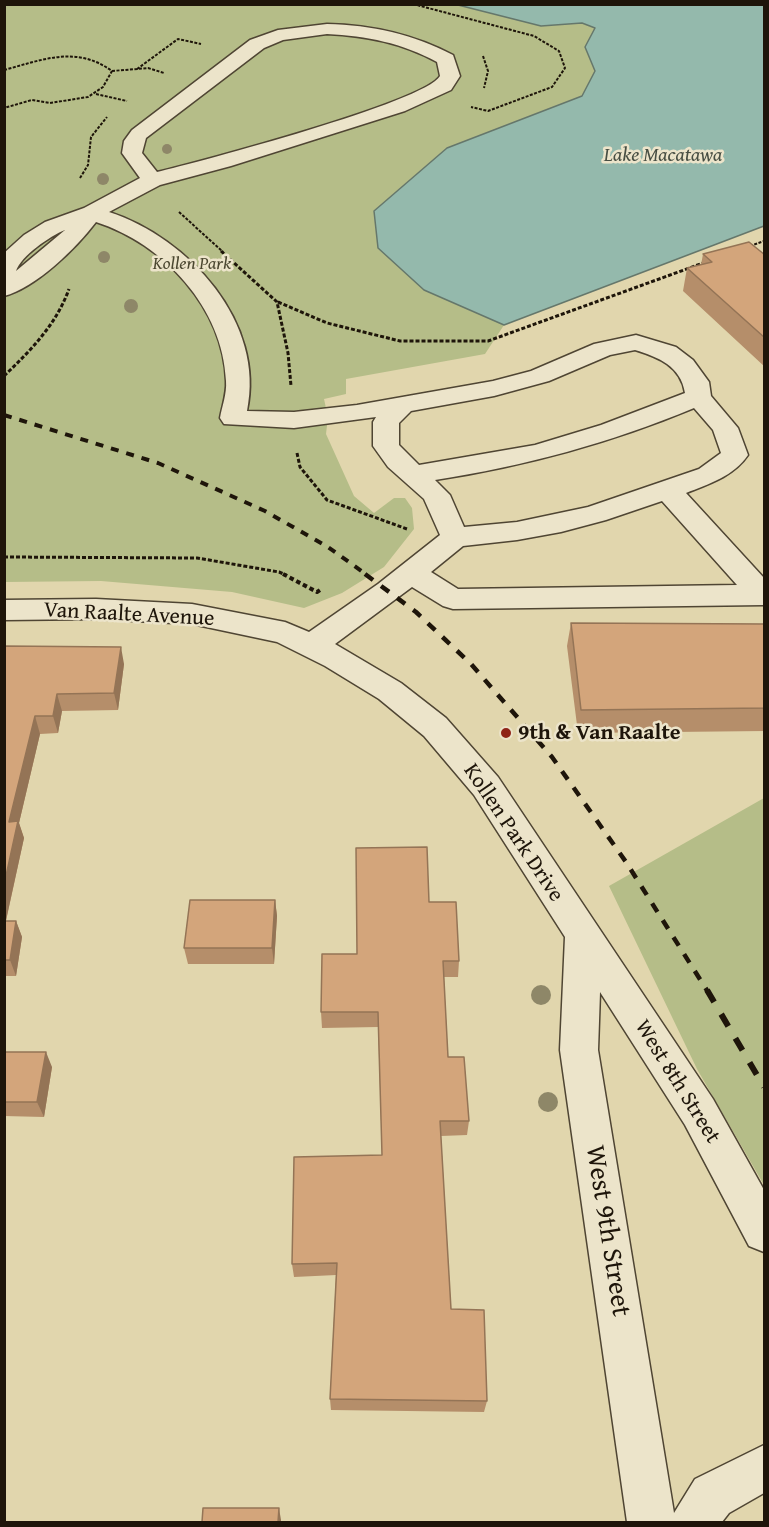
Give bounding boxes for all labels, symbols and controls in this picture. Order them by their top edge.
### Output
water label: Lake Macatawa [604,144,722,168]
park label: Kollen Park [153,253,231,275]
street label: Van Raalte Avenue [43,597,215,633]
place label: 9th & Van Raalte [518,720,681,746]
marker: 9th & Van Raalte [499,726,513,740]
street label: Kollen Park Drive [457,759,569,907]
street label: West 8th Street [629,1015,725,1149]
street label: West 9th Street [577,1143,637,1319]

